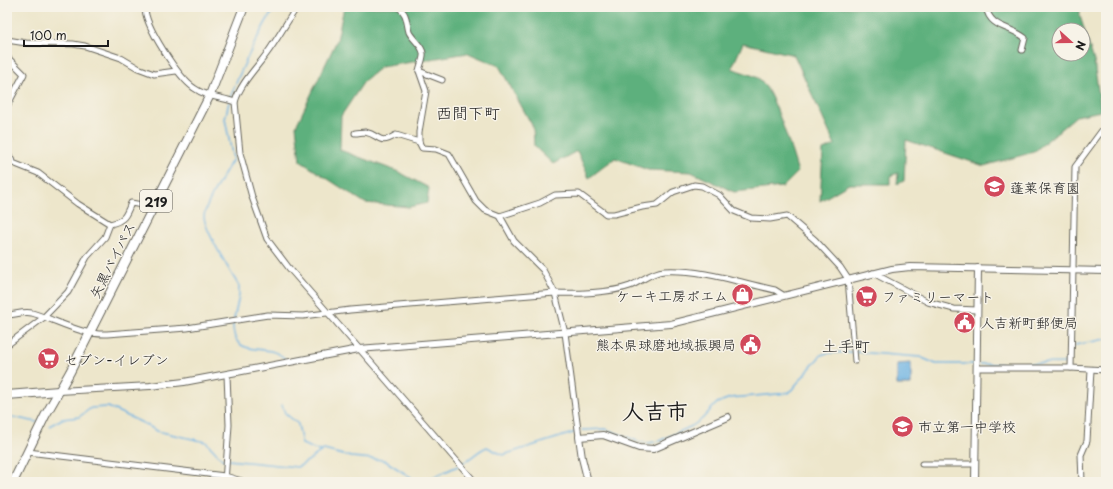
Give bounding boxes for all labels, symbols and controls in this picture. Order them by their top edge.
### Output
scale bar [24,22,108,48]
north arrow [1051,22,1091,62]
text: 100 m [30,26,67,44]
text: N [1071,39,1090,53]
district label: 西間下町 [436,100,500,124]
school or university icon: 蓬莱保育園 [981,174,1007,200]
place label: 蓬莱保育園 [1010,177,1080,198]
road number: 219 [140,190,172,212]
street label: 矢黒バイパス [84,218,140,302]
shop icon: ケーキ工房ポエム [730,282,756,308]
supermarket icon: ファミリーマート [853,283,879,309]
place label: ケーキ工房ポエム [616,285,728,306]
place label: ファミリーマート [882,286,994,307]
public building icon: 人吉新町郵便局 [952,309,978,335]
place label: 人吉新町郵便局 [980,312,1078,333]
public building icon: 熊本県球磨地域振興局 [738,331,764,357]
district label: 土手町 [822,333,870,357]
place label: 熊本県球磨地域振興局 [596,334,736,355]
supermarket icon: セブン-イレブン [36,346,62,372]
place label: セブン-イレブン [64,349,169,370]
district label: 人吉市 [622,393,688,426]
school or university icon: 市立第一中学校 [890,413,916,439]
place label: 市立第一中学校 [918,416,1016,437]

